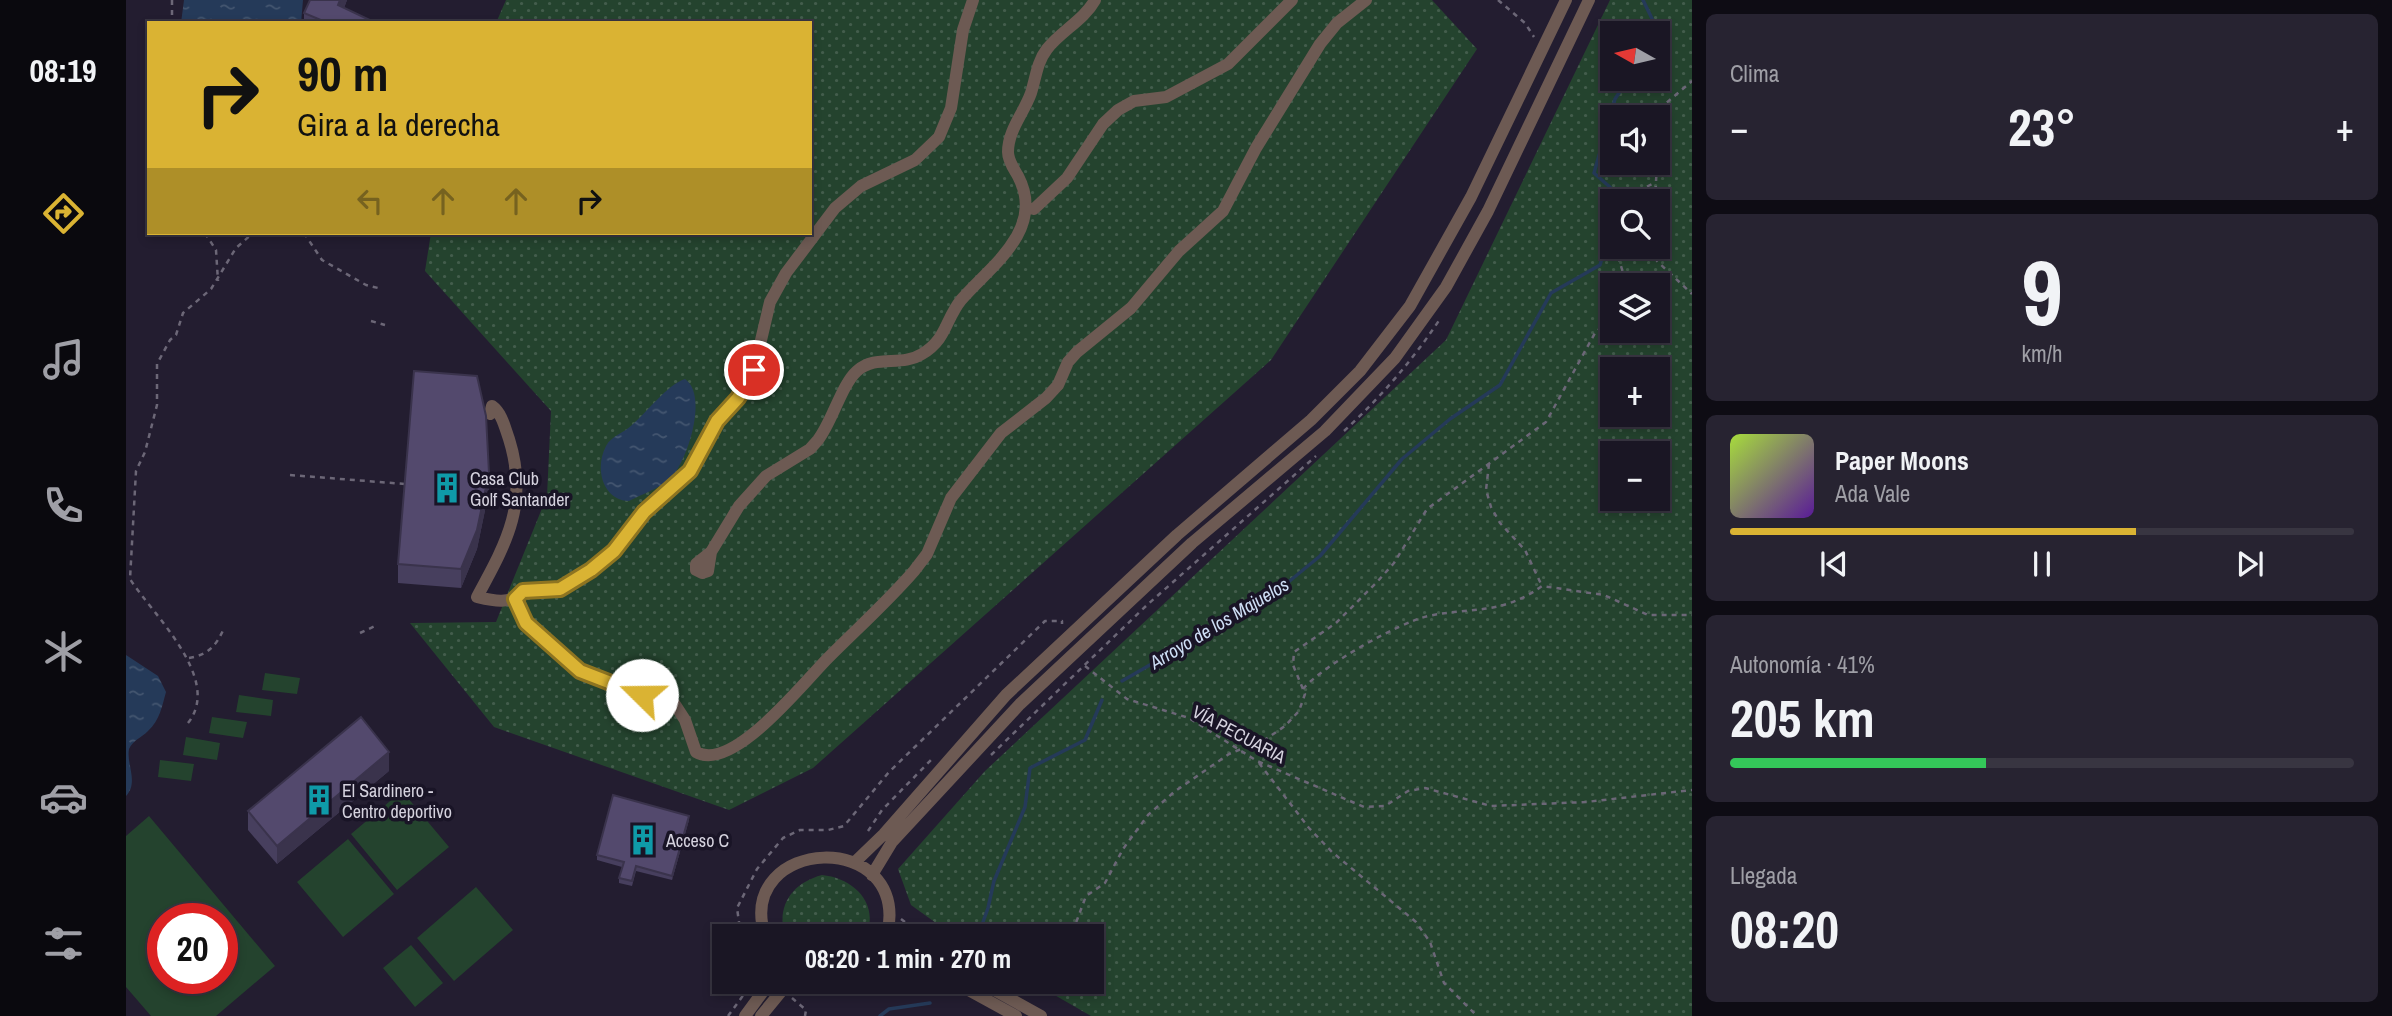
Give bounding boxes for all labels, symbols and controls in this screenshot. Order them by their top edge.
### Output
north arrow [1600,21,1670,91]
map controls [1600,21,1670,511]
text: 90 m [297,40,389,106]
text: 08:19 [29,49,97,92]
icon: right [182,49,273,140]
text: Clima [1730,58,1779,89]
text: 23° [2008,92,2076,162]
text: − [1730,102,1748,153]
text: + [2336,102,2354,153]
text: Gira a la derecha [297,103,500,146]
button: sound [1600,105,1670,175]
icon: left [351,182,389,220]
icon: ahead [424,182,462,220]
icon: ahead [497,182,535,220]
icon: right [570,182,608,220]
icon: directions [39,189,88,238]
button: search [1600,189,1670,259]
text: 9 [2021,231,2063,353]
button: layers [1600,273,1670,343]
icon: music [39,335,88,384]
text: km/h [2022,338,2062,369]
pin [724,340,784,400]
icon: arrive [735,351,773,389]
button: + [1600,357,1670,427]
button: − [1600,441,1670,511]
text: Paper Moons [1835,443,1969,478]
place label: Casa Club Golf Santander [470,466,569,512]
building icon: Casa Club Golf Santander [430,471,464,505]
text: Ada Vale [1835,478,1910,509]
icon: phone [39,481,88,530]
icon: previous [1815,545,1853,583]
icon: pause [2023,545,2061,583]
icon: next [2231,545,2269,583]
water label: Arroyo de los Majuelos [1144,571,1294,675]
icon: climate [39,627,88,676]
text: Autonomía · 41% [1730,649,1875,680]
position arrow [605,658,679,732]
text: 205 km [1730,683,1875,753]
street label: VÍA PECUARIA [1188,699,1290,769]
icon: car [39,773,88,822]
place label: El Sardinero - Centro deportivo [342,778,452,824]
building icon: El Sardinero - Centro deportivo [302,783,336,817]
building icon: Acceso C [626,823,660,857]
place label: Acceso C [665,828,729,853]
text: Llegada [1730,860,1797,891]
text: 08:20 [1730,894,1839,964]
speed limit sign: 20 [147,903,238,994]
icon: filters [39,919,88,968]
text: 08:20 · 1 min · 270 m [805,941,1011,976]

